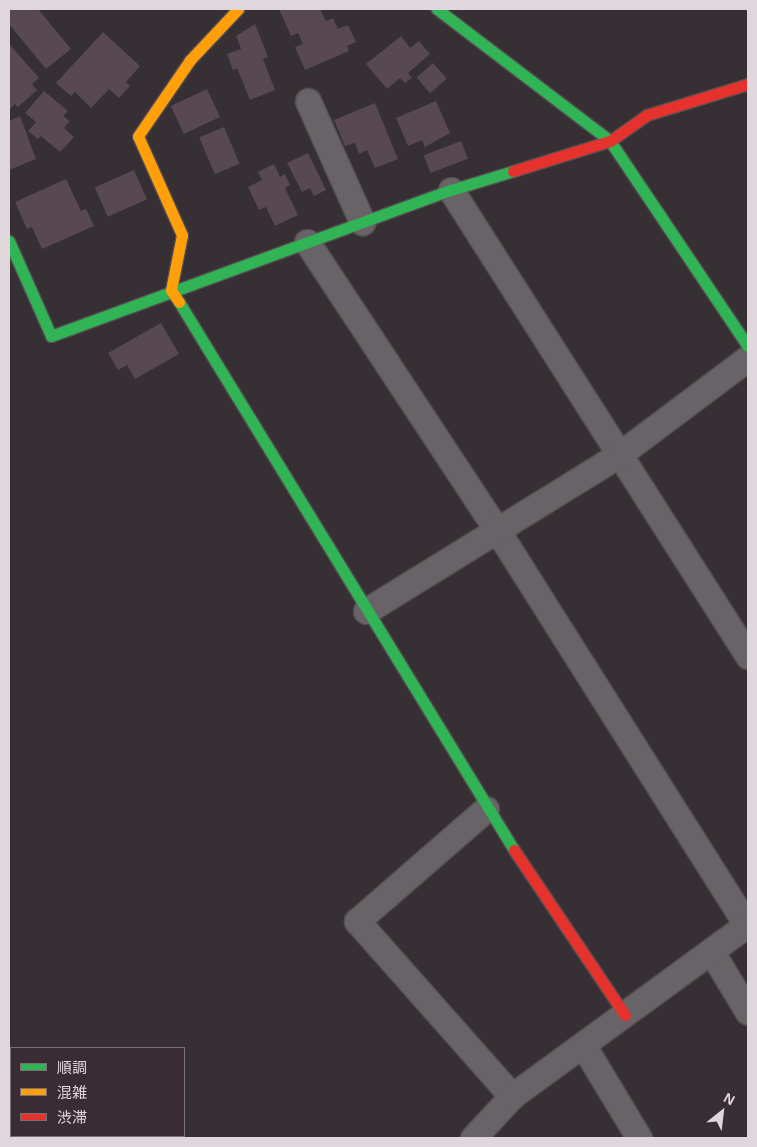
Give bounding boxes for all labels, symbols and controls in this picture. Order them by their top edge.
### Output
legend [10,1047,185,1137]
text: 順調 [57,1059,87,1076]
text: 混雑 [57,1084,87,1101]
north arrow [697,1087,747,1137]
text: N [721,1089,738,1108]
text: 渋滞 [57,1109,87,1126]

